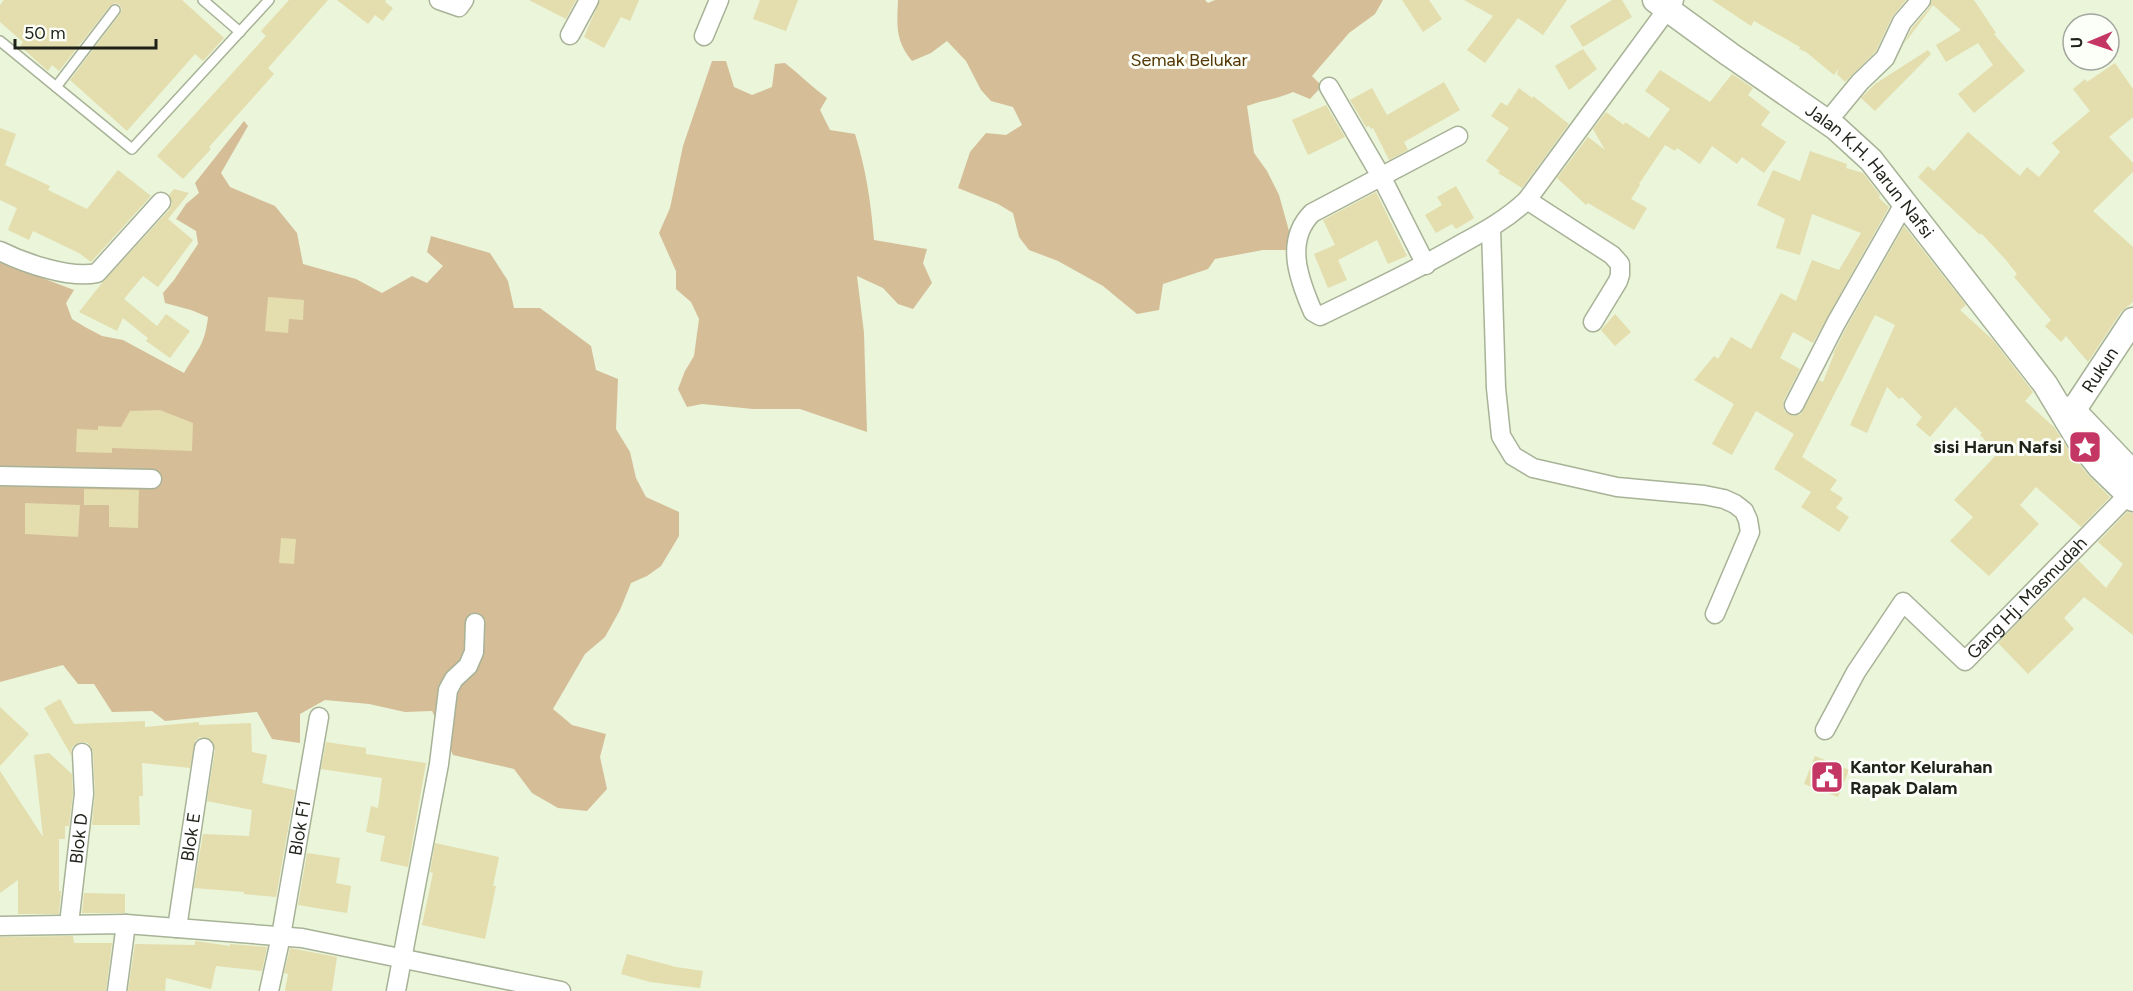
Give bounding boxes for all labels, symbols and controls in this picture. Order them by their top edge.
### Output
scale bar [15,12,156,50]
north arrow [2061,12,2121,72]
text: 50 m [24,22,66,44]
text: U [2067,37,2086,48]
park label: Semak Belukar [1130,49,1248,71]
street label: Jalan K.H. Harun Nafsi [1801,99,1939,243]
street label: Rukun [2077,343,2123,397]
place icon: sisi Harun Nafsi [2067,429,2103,465]
place label: sisi Harun Nafsi [1933,436,2062,458]
street label: Gang Hj. Masmudah [1962,532,2092,664]
place label: Kantor Kelurahan Rapak Dalam [1850,756,1992,799]
public building icon: Kantor Kelurahan Rapak Dalam [1809,759,1845,795]
street label: Blok F1 [284,799,315,857]
street label: Blok E [176,811,205,863]
street label: Blok D [65,812,93,865]

